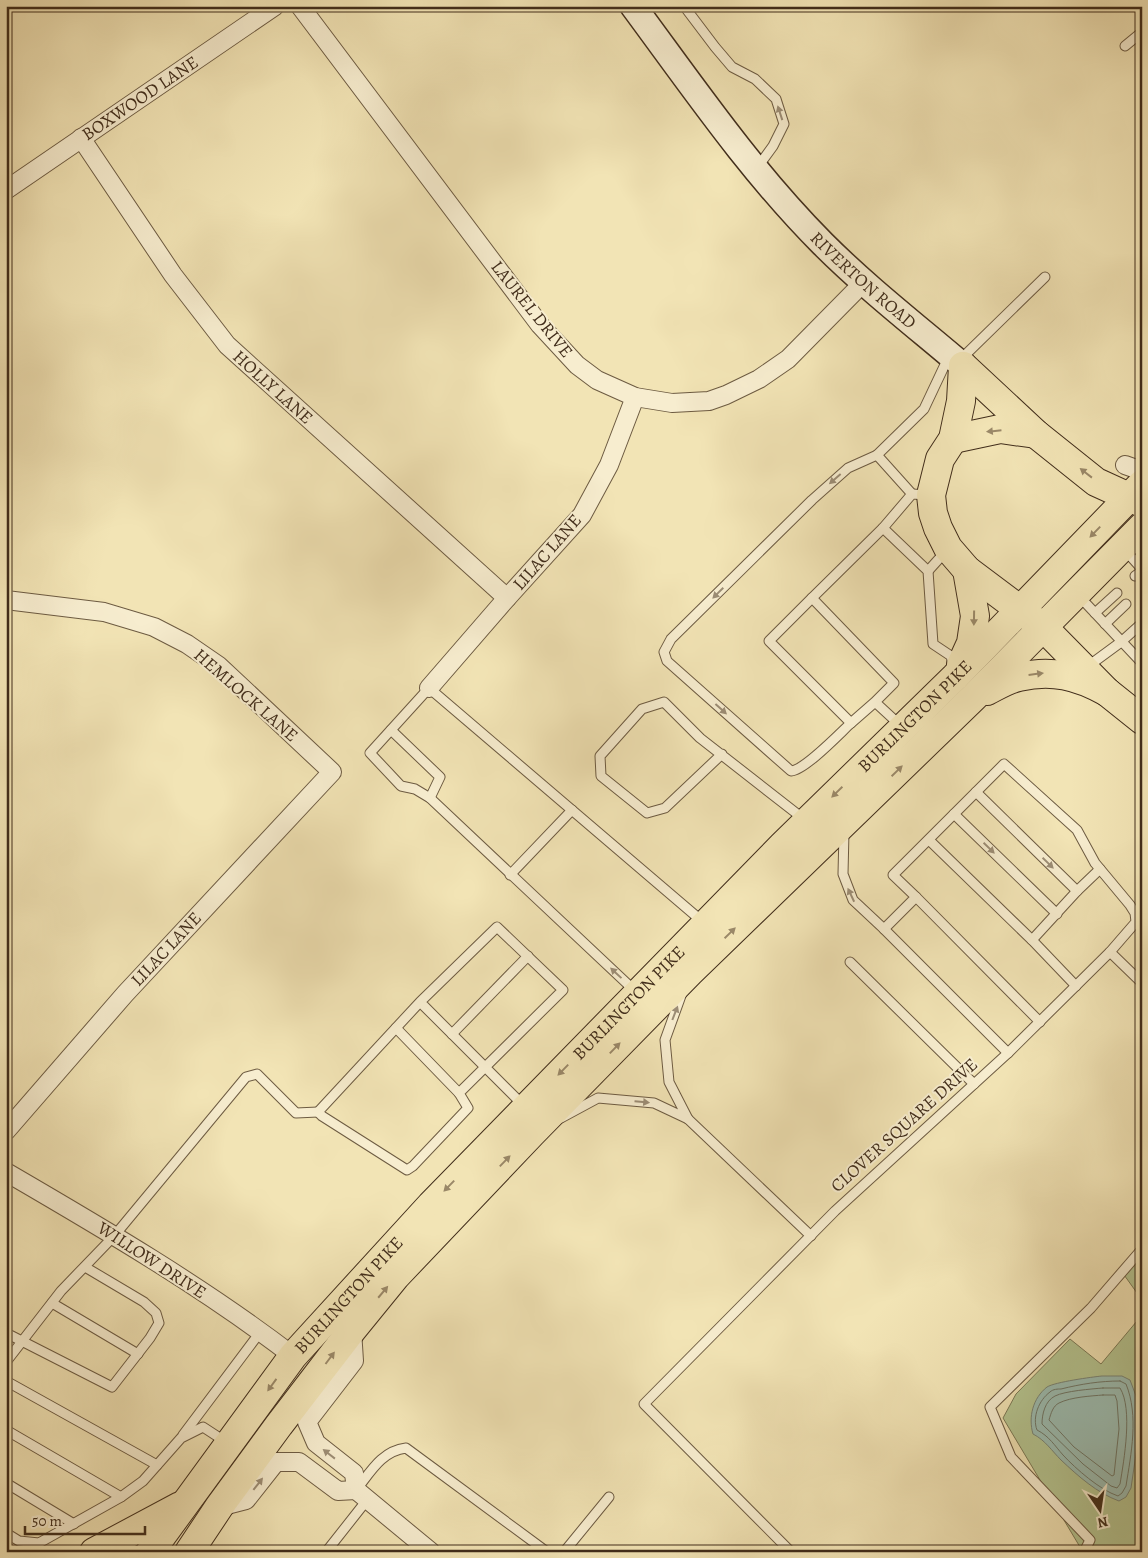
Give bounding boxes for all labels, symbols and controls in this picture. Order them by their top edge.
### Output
street label: BOXWOOD LANE [77,50,203,146]
one-way arrow [776,105,784,120]
street label: RIVERTON ROAD [805,226,922,334]
street label: LAUREL DRIVE [485,255,579,363]
street label: HOLLY LANE [228,345,318,429]
one-way arrow [986,427,1002,435]
one-way arrow [1080,468,1093,479]
one-way arrow [828,474,841,485]
street label: LILAC LANE [507,509,587,595]
one-way arrow [1089,526,1101,538]
one-way arrow [713,586,725,598]
one-way arrow [970,610,978,626]
street label: HEMLOCK LANE [189,643,303,747]
street label: BURLINGTON PIKE [852,655,977,778]
one-way arrow [1028,670,1044,678]
one-way arrow [714,703,726,715]
one-way arrow [890,766,902,778]
one-way arrow [831,786,843,798]
one-way arrow [983,842,995,854]
one-way arrow [1042,857,1054,869]
one-way arrow [847,887,856,902]
street label: LILAC LANE [125,907,207,991]
one-way arrow [724,927,736,939]
street label: BURLINGTON PIKE [567,940,690,1065]
one-way arrow [610,967,622,979]
one-way arrow [671,1006,679,1020]
one-way arrow [609,1043,621,1055]
street label: CLOVER SQUARE DRIVE [825,1052,983,1198]
one-way arrow [557,1063,569,1075]
one-way arrow [634,1098,650,1106]
one-way arrow [499,1155,511,1167]
one-way arrow [444,1180,456,1192]
street label: WILLOW DRIVE [92,1215,211,1304]
street label: BURLINGTON PIKE [289,1231,408,1359]
one-way arrow [377,1286,388,1299]
one-way arrow [325,1351,335,1365]
one-way arrow [266,1378,277,1391]
one-way arrow [323,1448,336,1459]
one-way arrow [253,1477,264,1490]
north arrow [1076,1486,1126,1536]
scale bar [25,1503,145,1535]
text: 50 m [32,1511,62,1531]
text: N [1096,1512,1110,1533]

